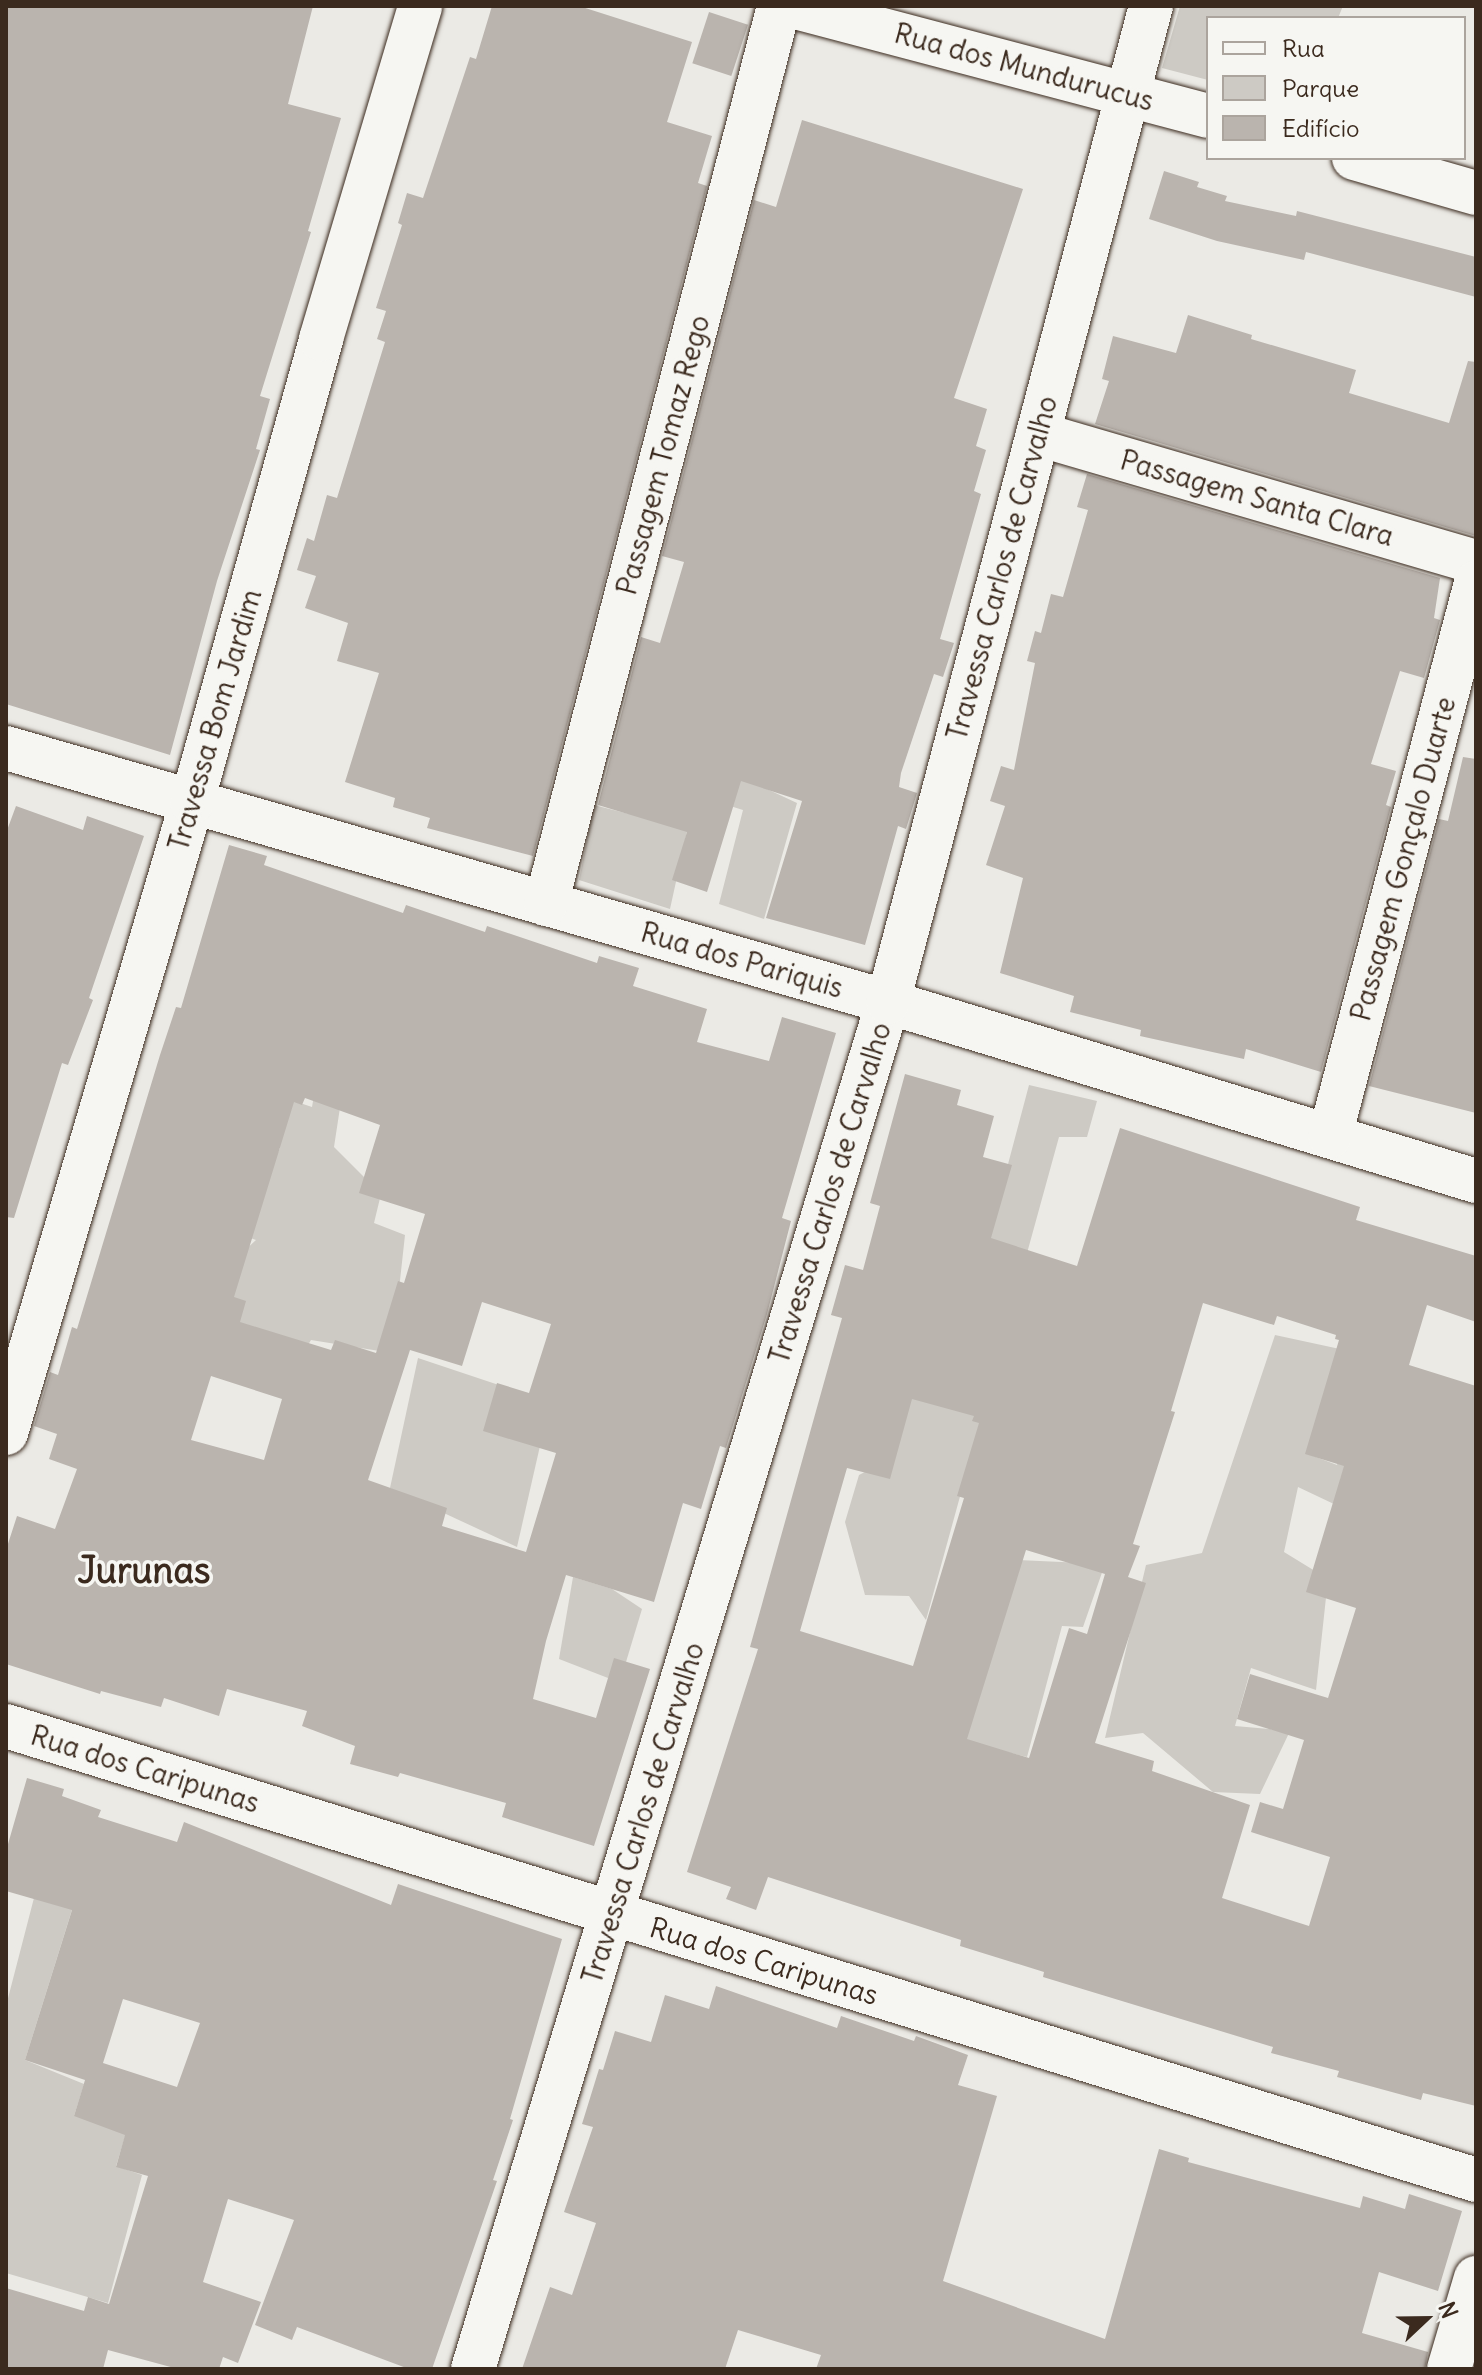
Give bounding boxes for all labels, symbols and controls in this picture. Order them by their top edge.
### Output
street label: Rua dos Mundurucus [891,16,1157,118]
legend [1206,16,1466,160]
text: Rua [1282,33,1325,63]
text: Parque [1282,73,1359,103]
text: Edifício [1282,113,1360,143]
street label: Passagem Tomaz Rego [609,311,717,599]
street label: Travessa Carlos de Carvalho [940,392,1064,744]
street label: Passagem Santa Clara [1116,443,1398,553]
street label: Travessa Bom Jardim [162,585,268,855]
street label: Passagem Gonçalo Duarte [1344,693,1462,1025]
street label: Rua dos Pariquis [637,915,847,1005]
street label: Travessa Carlos de Carvalho [762,1018,898,1368]
district label: Jurunas [78,1549,210,1593]
street label: Travessa Carlos de Carvalho [575,1638,711,1988]
street label: Rua dos Caripunas [27,1718,263,1820]
street label: Rua dos Caripunas [646,1910,882,2012]
north arrow [1386,2279,1466,2359]
text: N [1432,2298,1464,2322]

